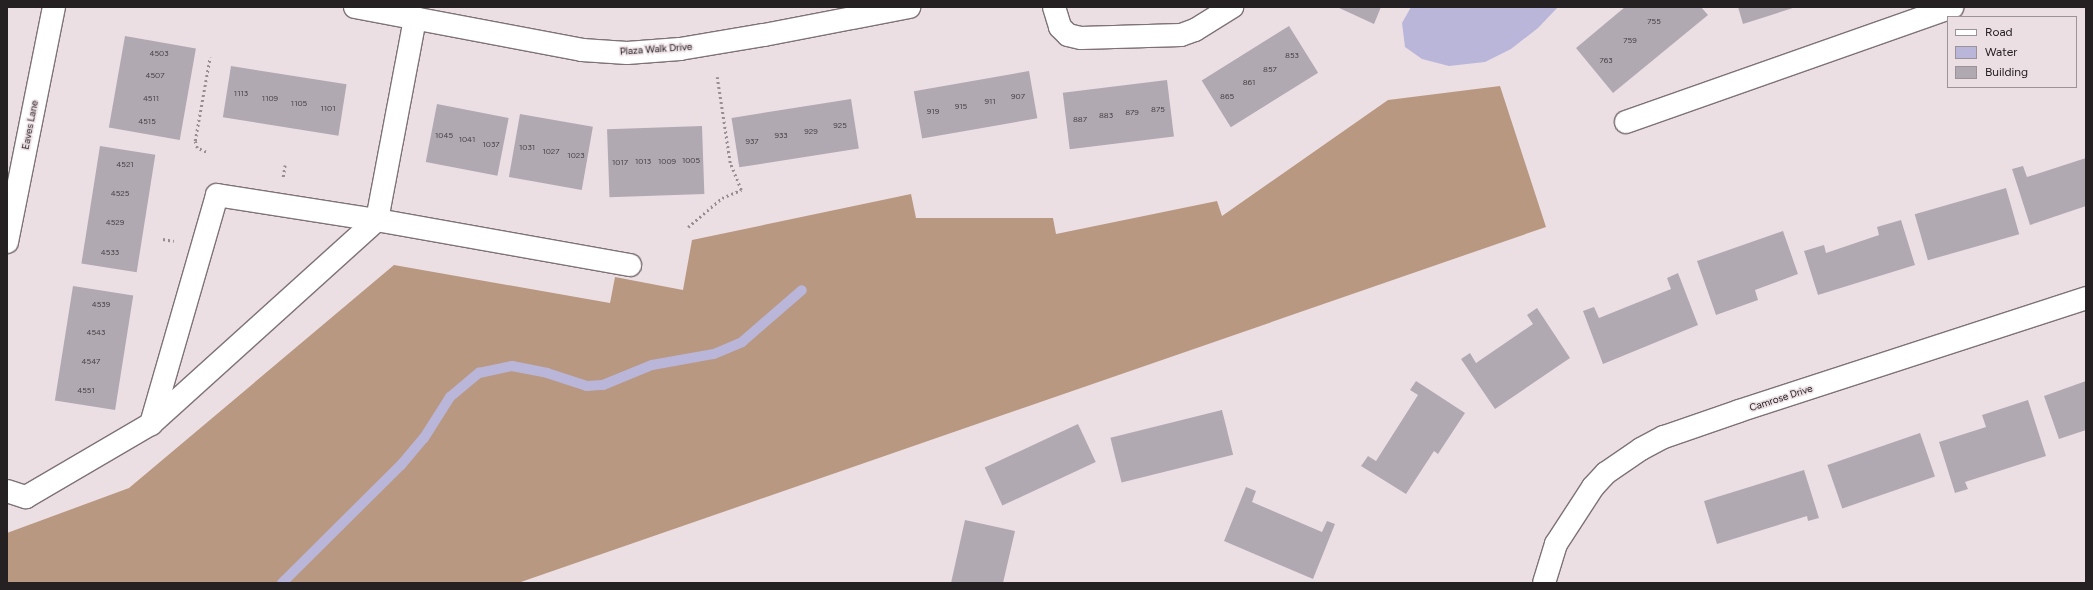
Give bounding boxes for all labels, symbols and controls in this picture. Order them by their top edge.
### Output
legend [1947,16,2077,88]
house number: 755 [1647,17,1661,27]
text: Road [1985,25,2013,39]
house number: 759 [1623,36,1637,46]
street label: Plaza Walk Drive [619,40,693,58]
text: Water [1985,45,2017,59]
house number: 4503 [149,49,169,59]
house number: 853 [1285,51,1299,61]
house number: 763 [1599,56,1613,66]
house number: 857 [1263,65,1277,75]
text: Building [1985,65,2028,79]
house number: 4507 [146,71,164,81]
house number: 861 [1243,78,1255,88]
house number: 1113 [234,89,248,99]
house number: 907 [1011,92,1025,102]
house number: 865 [1220,92,1234,102]
house number: 4511 [143,94,159,104]
house number: 1109 [262,94,278,104]
house number: 911 [984,97,996,107]
street label: Eaves Lane [19,99,41,151]
house number: 1105 [291,99,307,109]
house number: 915 [955,102,967,112]
house number: 1101 [320,104,336,114]
house number: 875 [1151,105,1165,115]
house number: 919 [927,107,939,117]
house number: 879 [1125,108,1139,118]
house number: 883 [1099,111,1113,121]
house number: 887 [1073,115,1087,125]
house number: 4515 [138,117,156,127]
house number: 925 [833,121,847,131]
house number: 929 [804,127,818,137]
house number: 1045 [435,131,453,141]
house number: 933 [774,131,788,141]
house number: 1041 [459,135,475,145]
house number: 937 [745,137,759,147]
house number: 1037 [482,140,500,150]
house number: 1031 [519,143,535,153]
house number: 1027 [542,147,560,157]
house number: 1023 [567,151,585,161]
house number: 1005 [682,156,700,166]
house number: 1013 [635,157,651,167]
house number: 1009 [658,157,676,167]
house number: 1017 [612,158,628,168]
house number: 4521 [116,160,134,170]
house number: 4525 [111,189,129,199]
house number: 4529 [106,218,124,228]
house number: 4533 [101,248,119,258]
house number: 4539 [92,300,110,310]
house number: 4543 [87,328,105,338]
house number: 4547 [82,357,100,367]
street label: Camrose Drive [1748,382,1814,414]
house number: 4551 [77,386,95,396]

